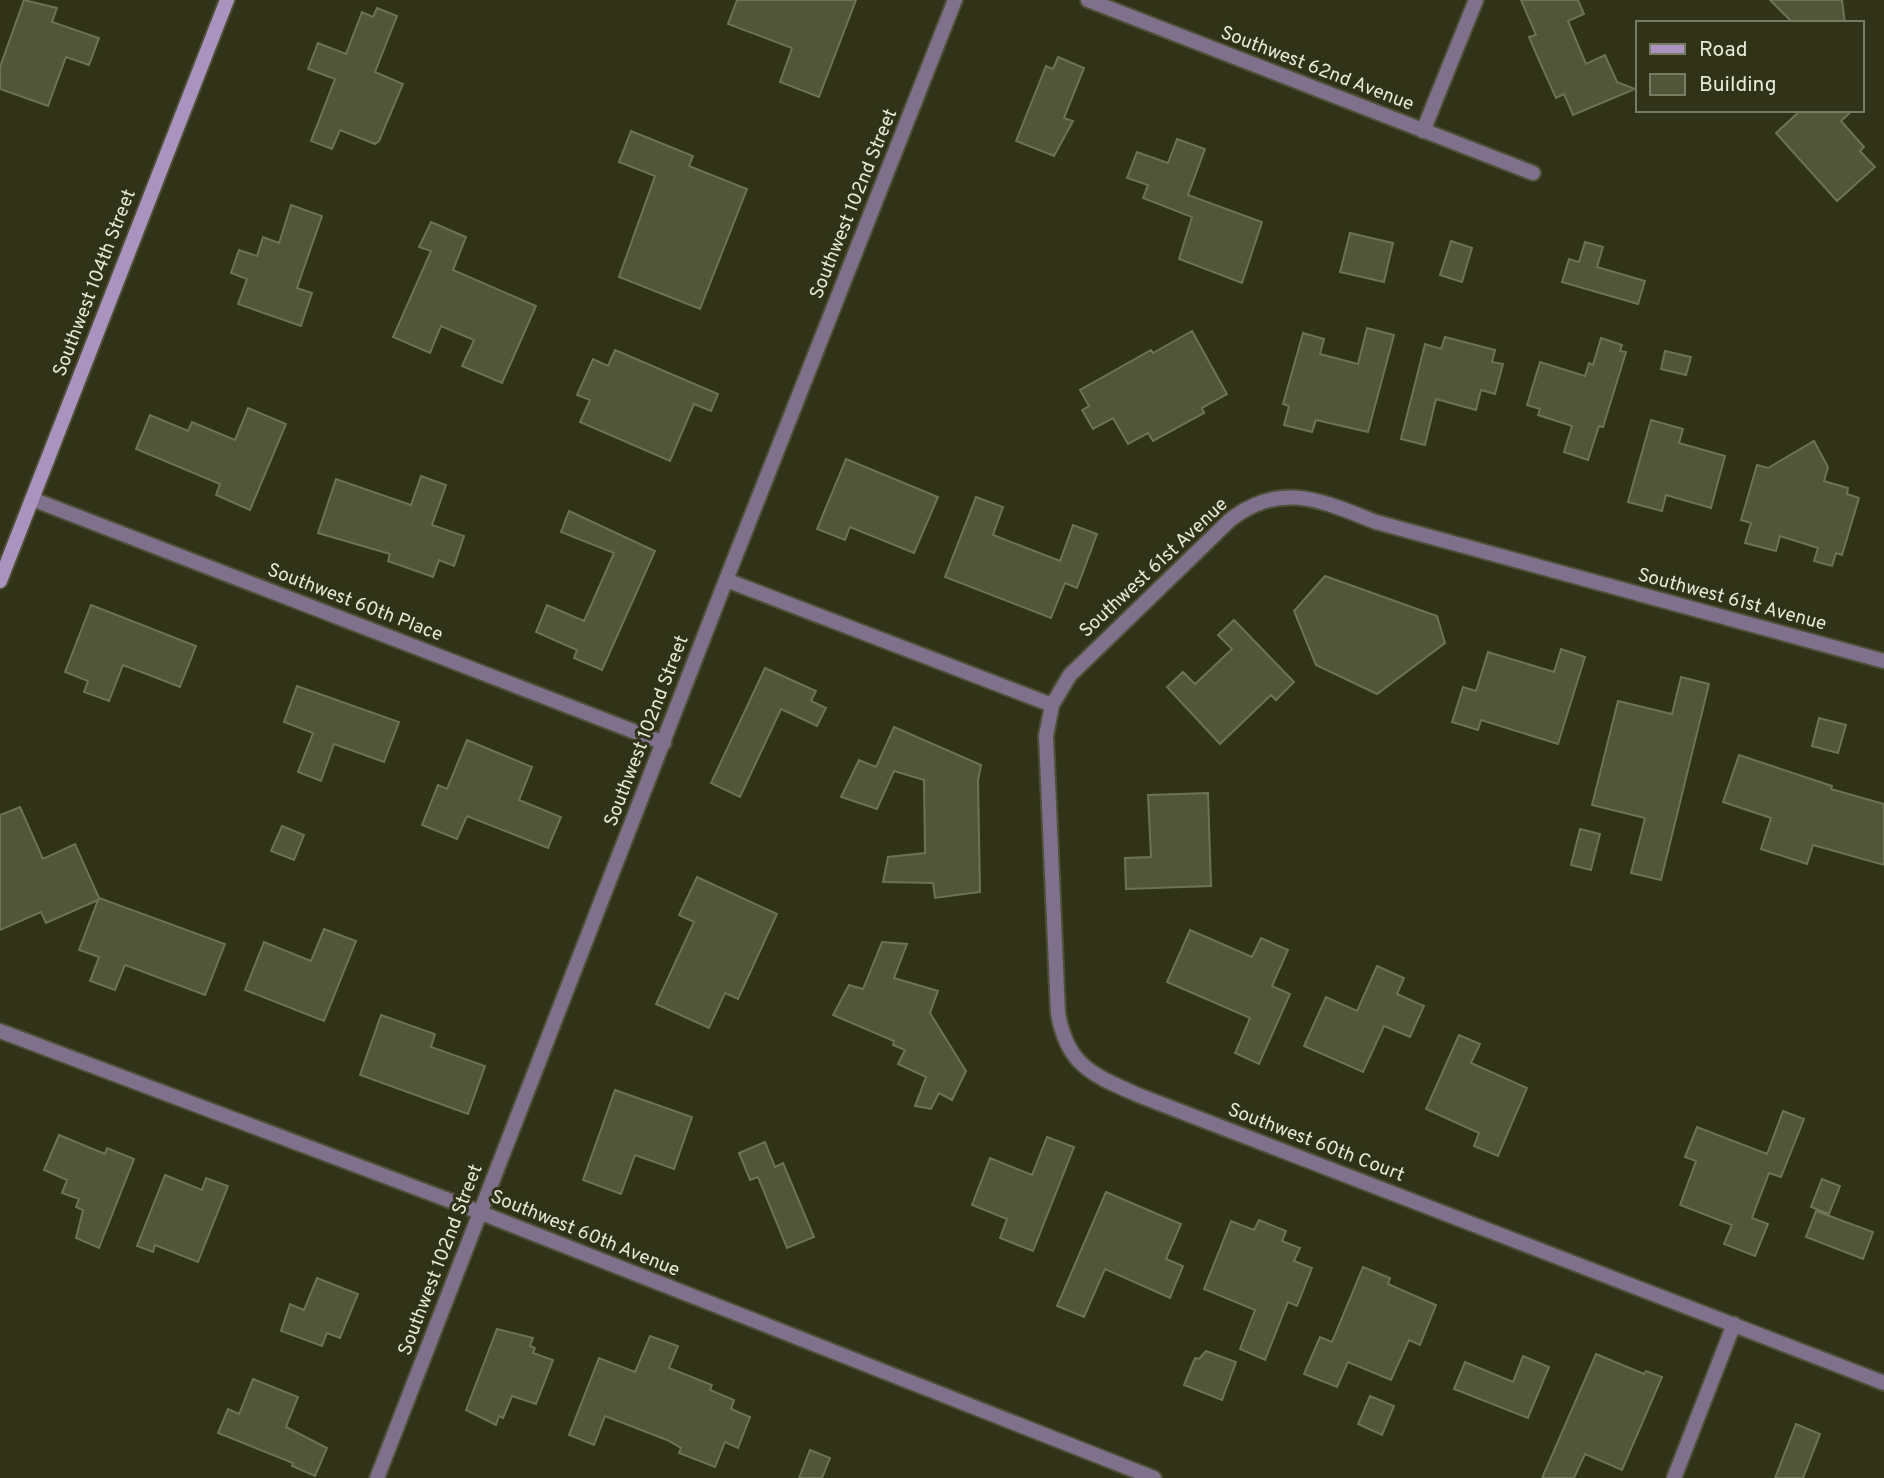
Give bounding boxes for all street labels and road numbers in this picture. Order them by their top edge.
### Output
street label: Southwest 62nd Avenue [1217,21,1417,117]
street label: Southwest 102nd Street [805,105,903,303]
street label: Southwest 104th Street [48,186,142,380]
street label: Southwest 61st Avenue [1075,493,1233,643]
street label: Southwest 60th Place [264,558,446,648]
street label: Southwest 61st Avenue [1635,563,1829,637]
street label: Southwest 102nd Street [599,632,695,830]
street label: Southwest 60th Court [1224,1098,1408,1188]
street label: Southwest 102nd Street [393,1161,489,1359]
street label: Southwest 60th Avenue [487,1185,683,1283]

